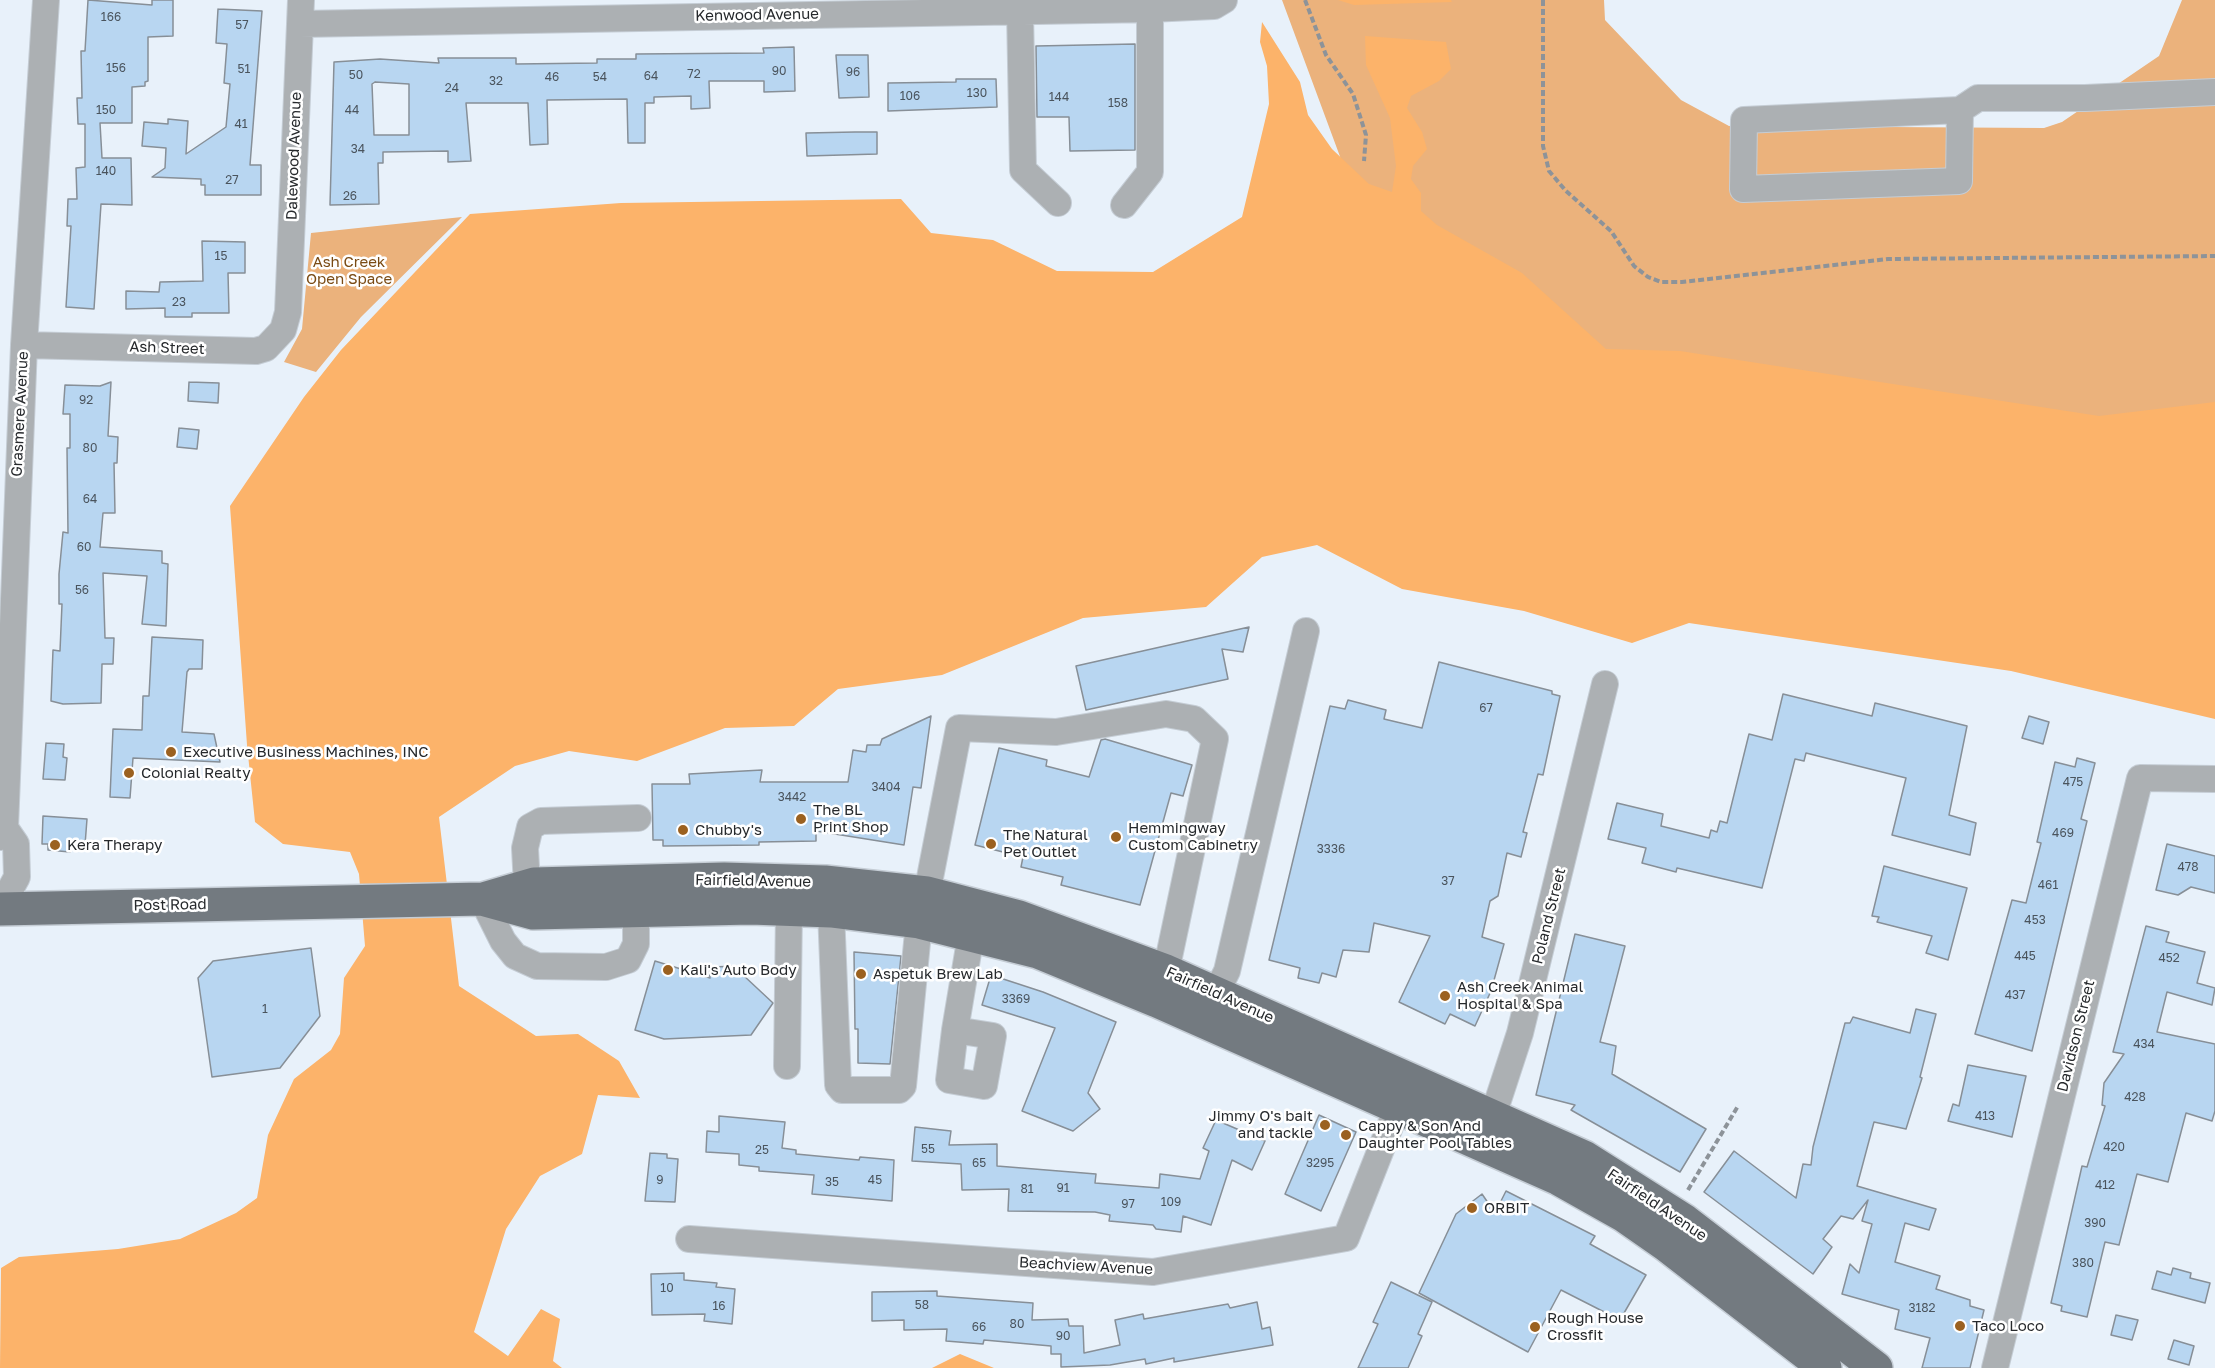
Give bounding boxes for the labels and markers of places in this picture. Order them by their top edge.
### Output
place label: Executive Business Machines, INC [183,743,429,761]
marker: Executive Business Machines, INC [164,745,178,759]
place label: Colonial Realty [141,764,251,782]
marker: Colonial Realty [122,766,136,780]
place label: The BL Print Shop [813,801,889,836]
marker: The BL Print Shop [794,812,808,826]
place label: Hemmingway Custom Cabinetry [1128,819,1258,854]
place label: Chubby's [695,821,762,839]
marker: Chubby's [676,823,690,837]
place label: The Natural Pet Outlet [1003,826,1088,861]
marker: Hemmingway Custom Cabinetry [1109,830,1123,844]
place label: Kera Therapy [67,836,162,854]
marker: The Natural Pet Outlet [984,837,998,851]
marker: Kera Therapy [48,838,62,852]
place label: Kali's Auto Body [680,961,797,979]
marker: Kali's Auto Body [661,963,675,977]
place label: Aspetuk Brew Lab [873,965,1003,983]
marker: Aspetuk Brew Lab [854,967,868,981]
place label: Ash Creek Animal Hospital & Spa [1457,978,1583,1013]
marker: Ash Creek Animal Hospital & Spa [1438,989,1452,1003]
place label: Jimmy O's bait and tackle [1208,1107,1313,1142]
place label: Cappy & Son And Daughter Pool Tables [1358,1117,1512,1152]
marker: Jimmy O's bait and tackle [1318,1118,1332,1132]
marker: Cappy & Son And Daughter Pool Tables [1339,1128,1353,1142]
place label: ORBIT [1484,1199,1529,1217]
marker: ORBIT [1465,1201,1479,1215]
place label: Rough House Crossfit [1547,1309,1643,1344]
place label: Taco Loco [1972,1317,2044,1335]
marker: Taco Loco [1953,1319,1967,1333]
marker: Rough House Crossfit [1528,1320,1542,1334]

